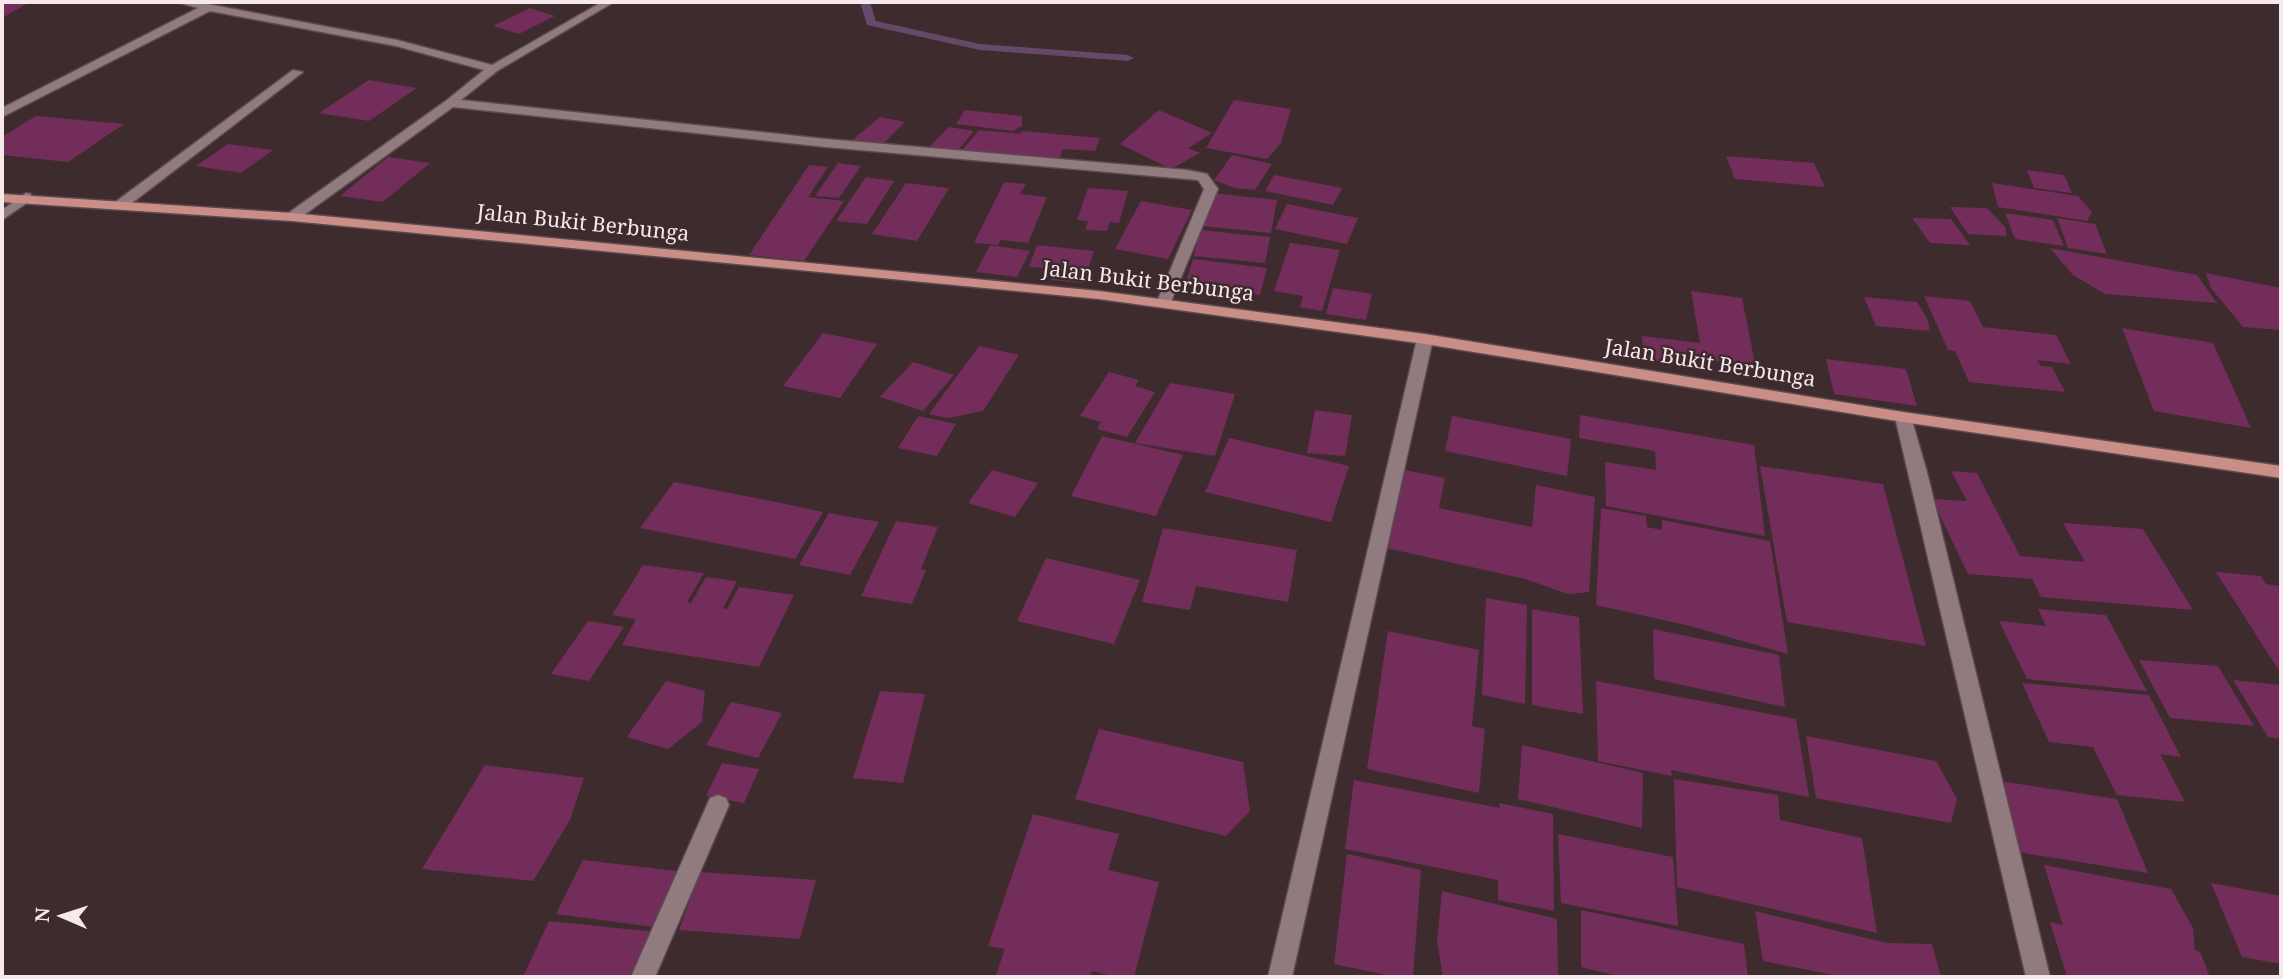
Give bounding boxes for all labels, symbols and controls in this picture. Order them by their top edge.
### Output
street label: Jalan Bukit Berbunga [476,200,690,248]
street label: Jalan Bukit Berbunga [1041,256,1255,308]
street label: Jalan Bukit Berbunga [1603,335,1817,393]
north arrow [28,881,98,951]
text: N [29,907,55,923]

